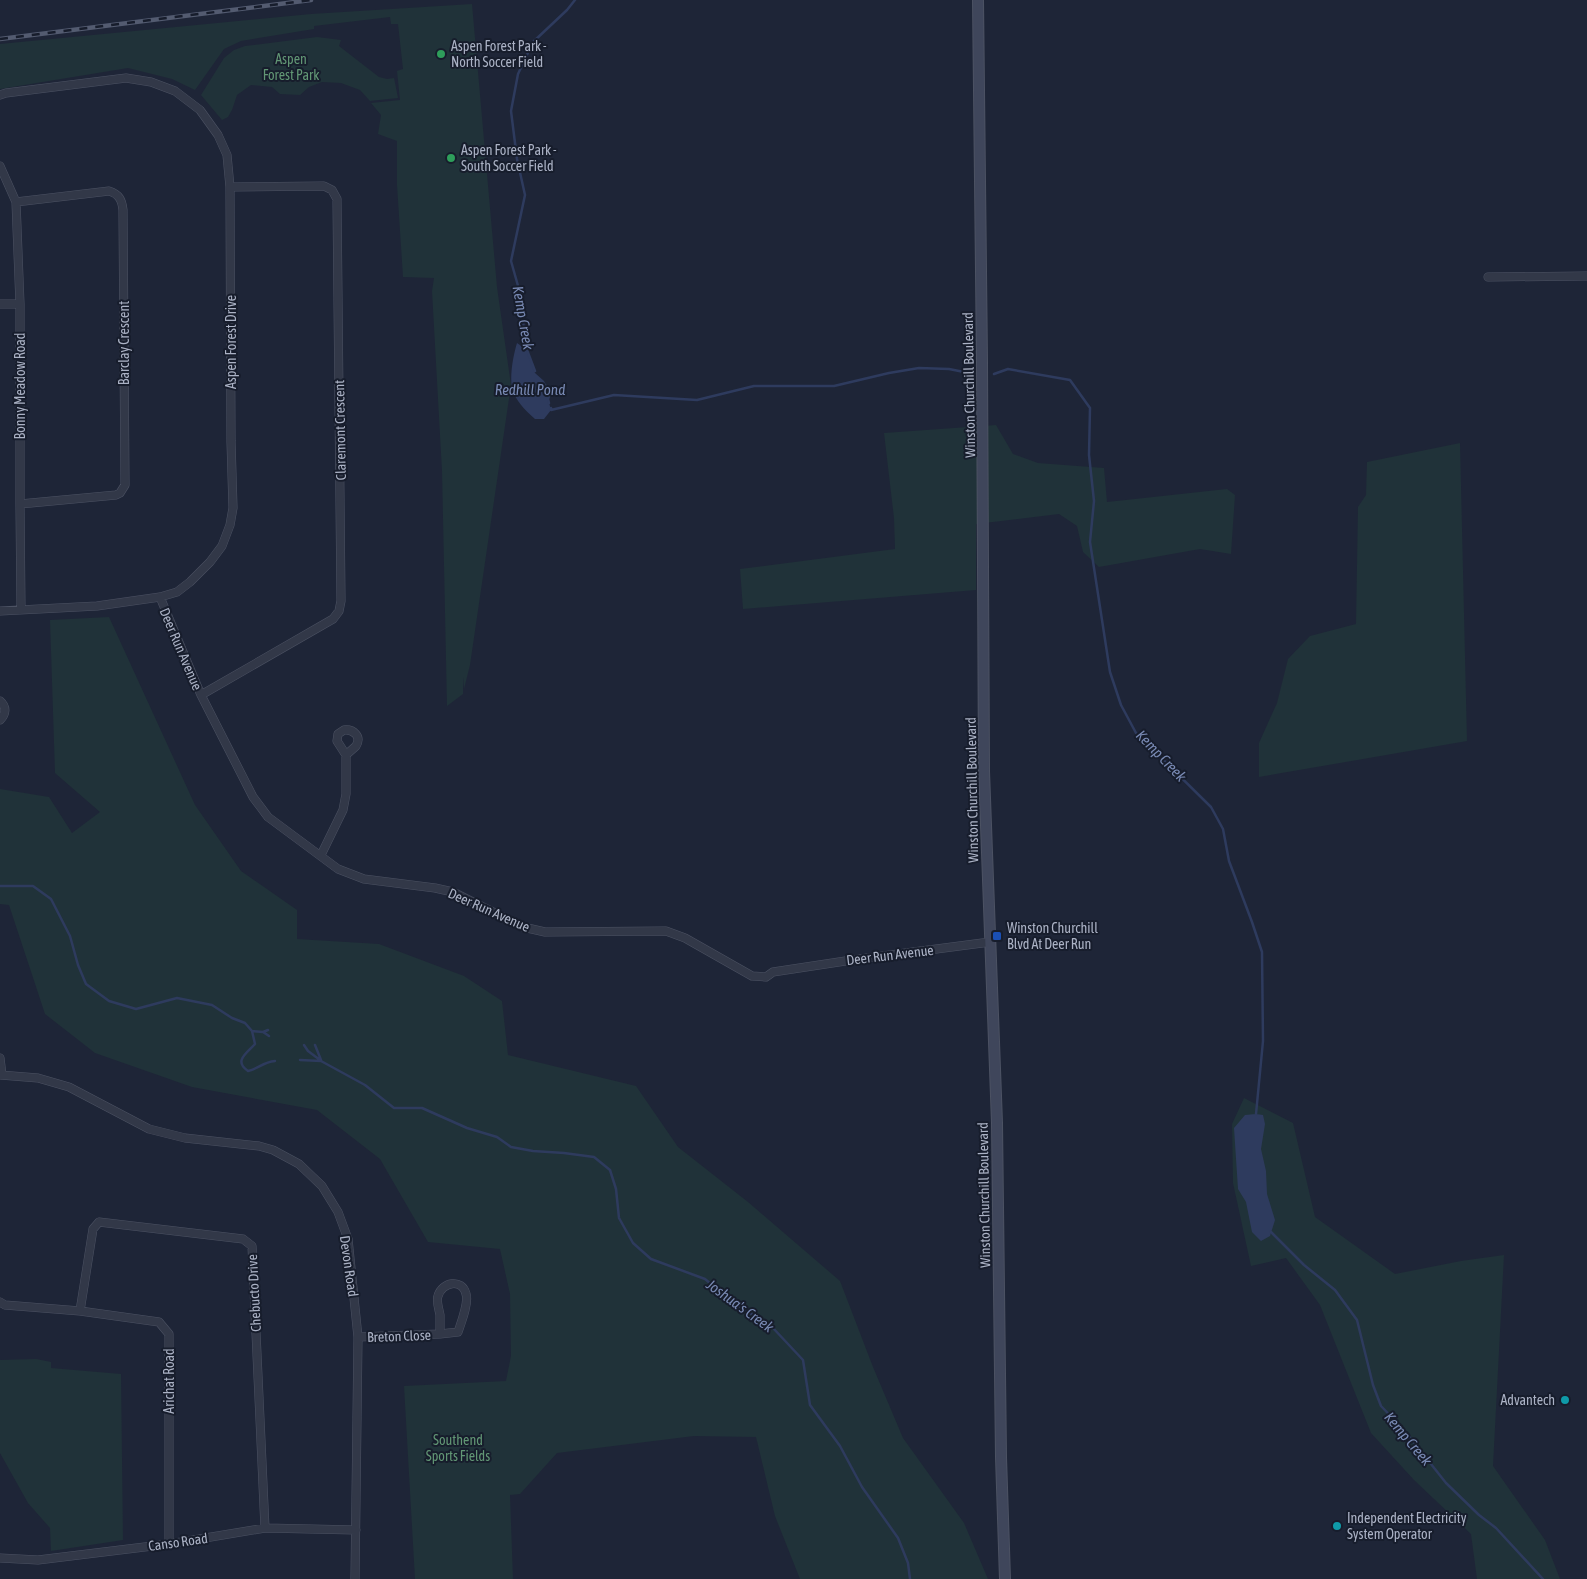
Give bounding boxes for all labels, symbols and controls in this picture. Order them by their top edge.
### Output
place label: Aspen Forest Park - North Soccer Field [451,38,547,70]
marker: Aspen Forest Park - North Soccer Field [435,48,447,60]
park label: Aspen Forest Park [263,51,319,83]
place label: Aspen Forest Park - South Soccer Field [461,142,557,174]
marker: Aspen Forest Park - South Soccer Field [445,152,457,164]
water label: Kemp Creek [510,285,538,352]
street label: Aspen Forest Drive [223,295,239,389]
street label: Barclay Crescent [116,301,132,385]
street label: Winston Churchill Boulevard [960,312,978,458]
street label: Bonny Meadow Road [12,333,28,439]
street label: Claremont Crescent [331,380,349,480]
water label: Redhill Pond [495,381,565,398]
street label: Deer Run Avenue [156,605,206,693]
street label: Winston Churchill Boulevard [963,717,981,863]
water label: Kemp Creek [1133,727,1190,785]
street label: Deer Run Avenue [446,885,532,935]
place label: Winston Churchill Blvd At Deer Run [1007,920,1098,952]
marker: Winston Churchill Blvd At Deer Run [991,930,1003,942]
street label: Deer Run Avenue [845,942,935,968]
street label: Winston Churchill Boulevard [975,1122,993,1268]
street label: Devon Road [337,1234,361,1298]
street label: Chebucto Drive [244,1254,264,1332]
water label: Joshua's Creek [703,1275,777,1336]
street label: Breton Close [367,1327,431,1345]
street label: Arichat Road [161,1348,177,1414]
place label: Advantech [1500,1392,1555,1408]
marker: Advantech [1559,1394,1571,1406]
water label: Kemp Creek [1381,1409,1436,1469]
park label: Southend Sports Fields [426,1432,490,1464]
place label: Independent Electricity System Operator [1347,1510,1467,1542]
marker: Independent Electricity System Operator [1331,1520,1343,1532]
street label: Canso Road [147,1530,209,1554]

